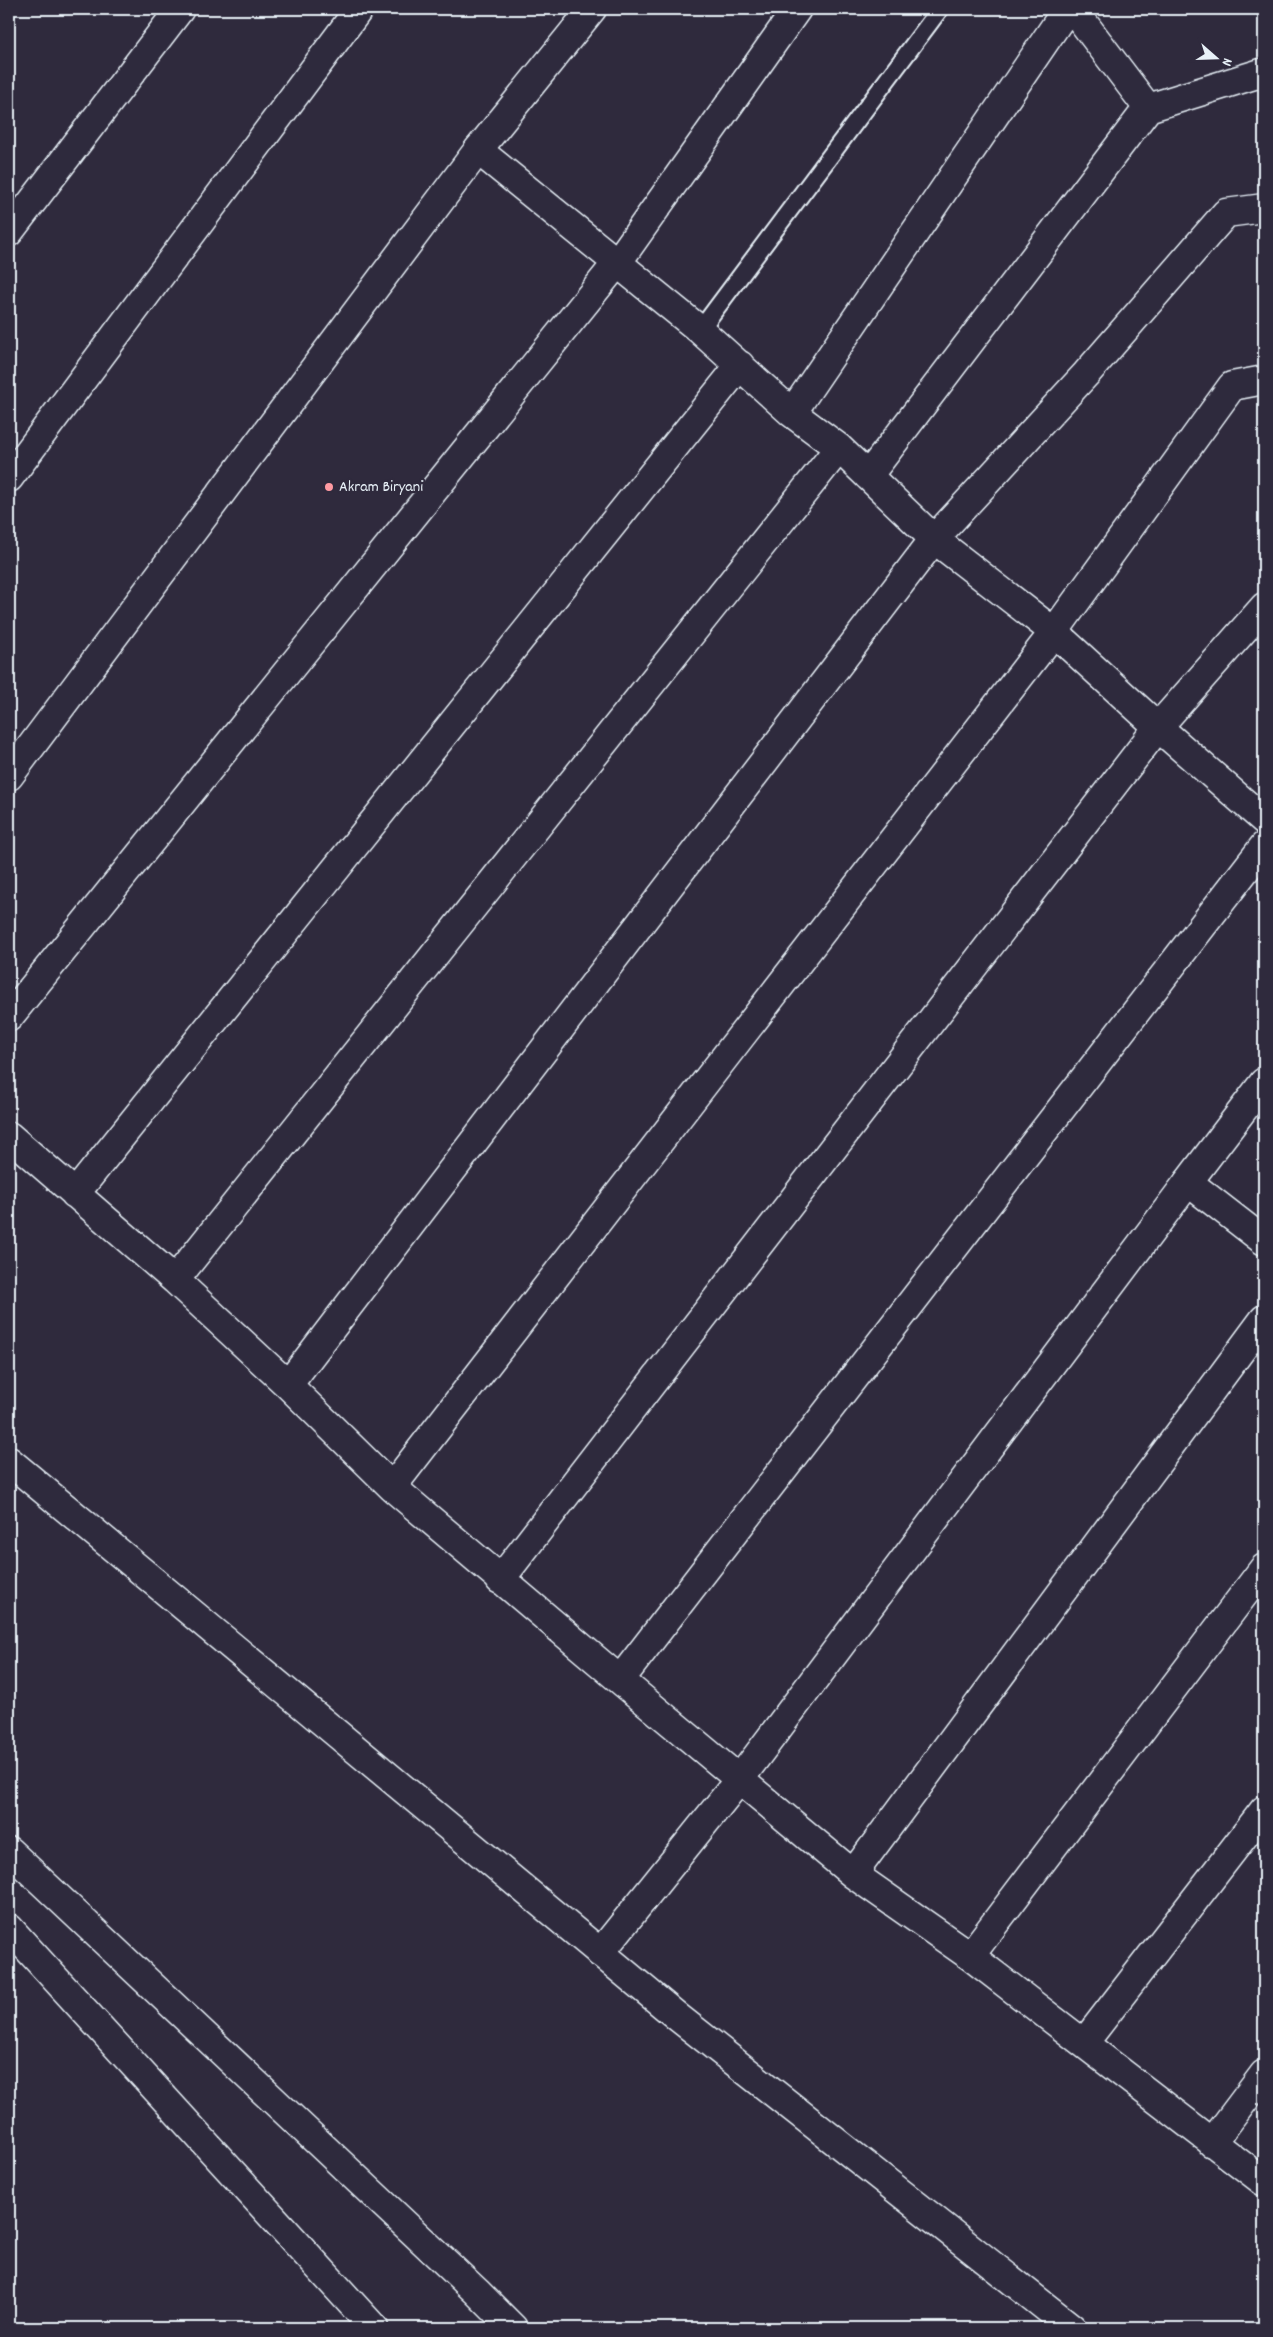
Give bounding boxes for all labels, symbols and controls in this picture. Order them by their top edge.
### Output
north arrow [1190,32,1240,82]
text: N [1216,55,1237,69]
place label: Akram Biryani [339,476,423,499]
marker: Akram Biryani [323,481,335,493]

